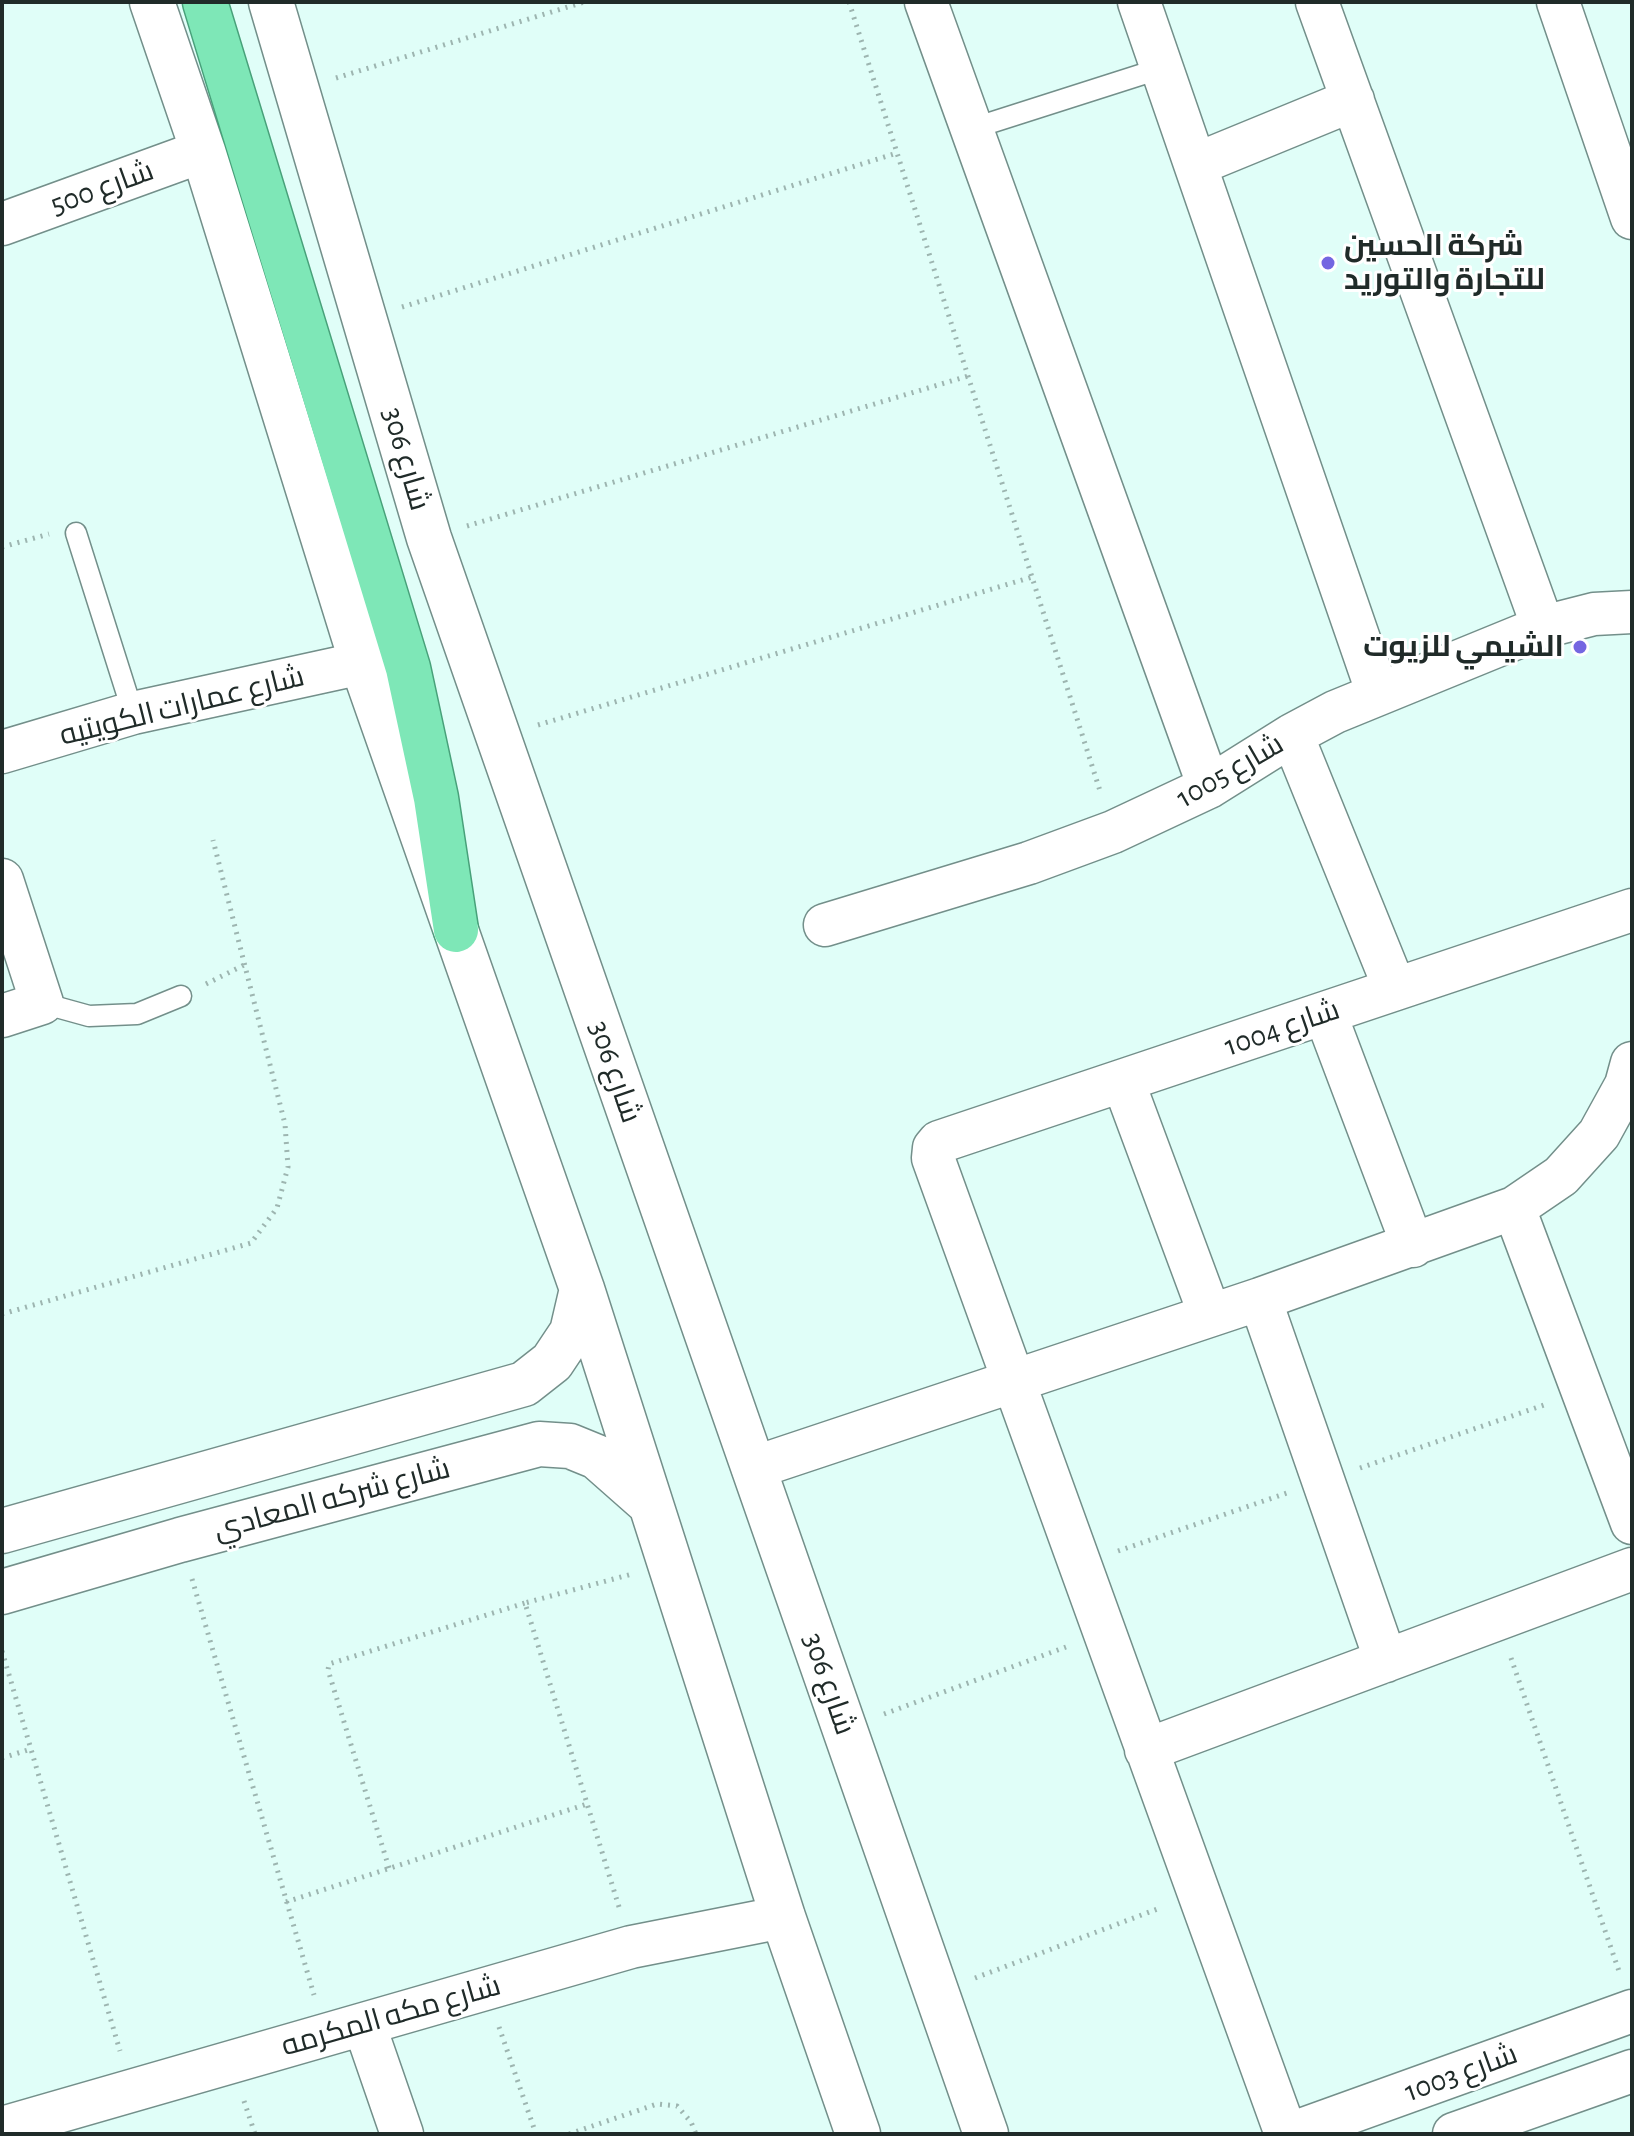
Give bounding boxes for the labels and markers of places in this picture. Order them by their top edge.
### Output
place label: شركة الحسين للتجارة والتوريد [1344,228,1545,298]
marker: شركة الحسين للتجارة والتوريد [1319,254,1337,272]
place label: الشيمي للزيوت [1363,629,1564,665]
marker: الشيمي للزيوت [1571,638,1589,656]

